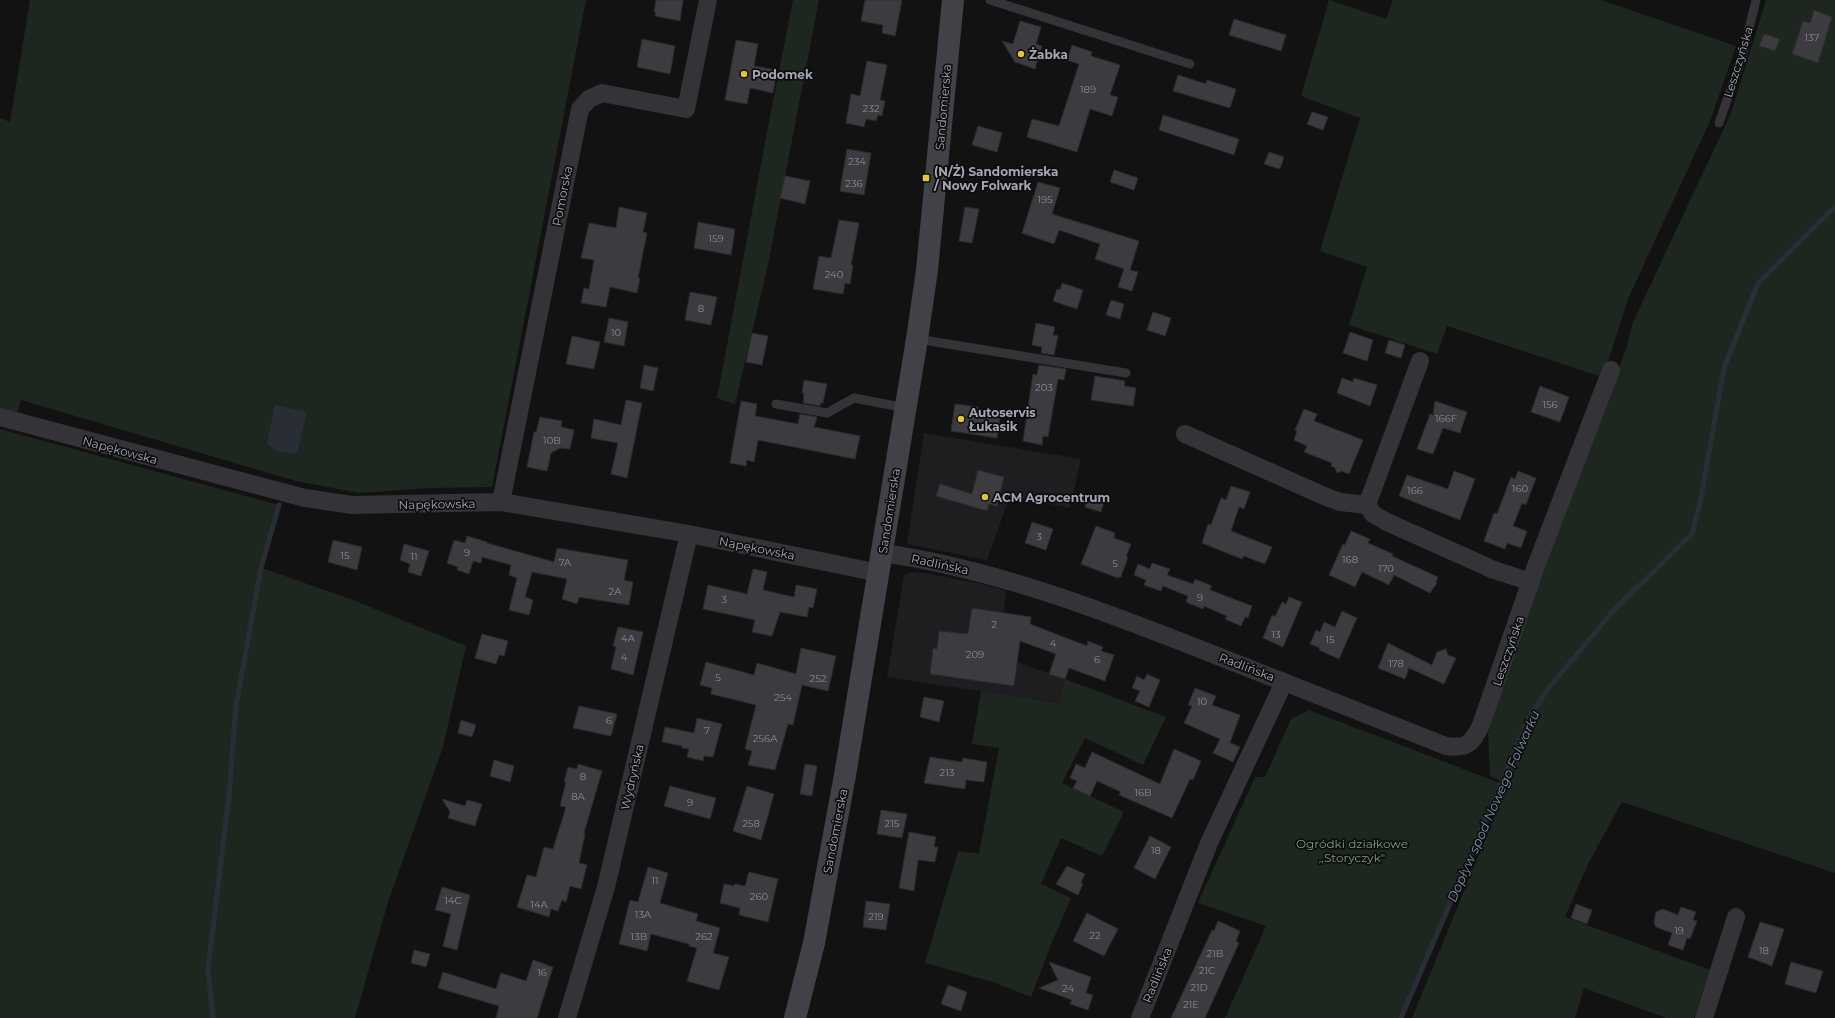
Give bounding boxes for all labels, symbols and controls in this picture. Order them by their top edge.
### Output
street label: Leszczyńska [1720,25,1756,99]
house number: 137 [1804,31,1820,44]
place label: Żabka [1029,47,1068,62]
marker: Żabka [1016,49,1026,59]
street label: Sandomierska [932,63,954,151]
place label: Podomek [752,67,813,82]
marker: Podomek [739,69,749,79]
house number: 189 [1080,83,1096,96]
house number: 232 [863,102,880,115]
house number: 234 [848,155,866,168]
place label: (N/Ż) Sandomierska / Nowy Folwark [933,164,1058,193]
street label: Pomorska [549,165,575,227]
marker: (N/Ż) Sandomierska / Nowy Folwark [921,173,931,183]
house number: 236 [845,177,863,190]
house number: 195 [1037,193,1053,206]
house number: 159 [708,232,724,245]
house number: 240 [825,268,844,281]
house number: 8 [698,302,704,315]
house number: 10 [611,326,621,339]
house number: 203 [1035,381,1053,394]
house number: 156 [1542,398,1558,411]
place label: Autoservis Łukasik [968,405,1036,434]
house number: 166F [1435,412,1457,425]
marker: Autoservis Łukasik [956,414,966,424]
street label: Napękowska [81,433,159,467]
house number: 10B [543,434,561,447]
street label: Sandomierska [875,467,903,555]
house number: 160 [1512,482,1529,495]
house number: 166 [1407,484,1423,497]
place label: ACM Agrocentrum [992,490,1110,505]
marker: ACM Agrocentrum [980,492,990,502]
street label: Napękowska [398,496,476,512]
house number: 3 [1036,530,1042,543]
street label: Napękowska [718,533,796,563]
house number: 9 [464,546,470,559]
house number: 15 [340,549,350,562]
house number: 11 [410,550,418,563]
street label: Radlińska [910,551,970,577]
house number: 168 [1342,553,1358,566]
house number: 7A [559,556,572,569]
house number: 5 [1112,557,1118,570]
house number: 170 [1378,562,1394,575]
house number: 2A [609,585,622,598]
house number: 9 [1197,591,1203,604]
house number: 3 [721,593,727,606]
street label: Leszczyńska [1489,614,1527,688]
house number: 2 [991,618,997,631]
house number: 13 [1271,628,1281,641]
house number: 4A [621,632,636,645]
house number: 15 [1325,633,1335,646]
house number: 4 [1050,637,1057,650]
house number: 209 [966,648,984,661]
street label: Radlińska [1217,650,1277,684]
house number: 4 [621,651,628,664]
house number: 6 [1094,653,1100,666]
house number: 178 [1388,657,1404,670]
house number: 5 [715,671,721,684]
house number: 252 [810,672,827,685]
house number: 254 [774,691,792,704]
house number: 10 [1197,695,1207,708]
water label: Dopływ spod Nowego Folwarku [1443,707,1543,904]
house number: 6 [606,714,612,727]
house number: 7 [704,724,710,737]
house number: 256A [753,732,778,745]
street label: Wydryńska [617,743,647,811]
house number: 213 [940,766,955,779]
house number: 8 [580,770,586,783]
house number: 16B [1134,786,1152,799]
street label: Sandomierska [819,787,851,875]
house number: 8A [571,790,586,803]
house number: 9 [687,796,693,809]
house number: 258 [742,817,760,830]
house number: 215 [885,817,900,830]
park label: Ogródki działkowe ,,Storyczyk" [1296,836,1408,865]
house number: 18 [1151,844,1161,857]
house number: 11 [651,874,659,887]
house number: 260 [750,890,769,903]
house number: 14C [444,894,462,907]
house number: 14A [530,898,549,911]
house number: 13A [635,908,652,921]
house number: 219 [868,910,884,923]
house number: 19 [1674,924,1684,937]
house number: 22 [1089,929,1101,942]
house number: 13B [631,930,647,943]
house number: 262 [695,930,713,943]
house number: 18 [1759,944,1769,957]
street label: Radlińska [1139,945,1175,1005]
house number: 21B [1207,947,1223,960]
house number: 21C [1199,964,1215,977]
house number: 16 [537,966,547,979]
house number: 21D [1190,981,1208,994]
house number: 24 [1062,982,1074,995]
house number: 21E [1183,998,1199,1011]

